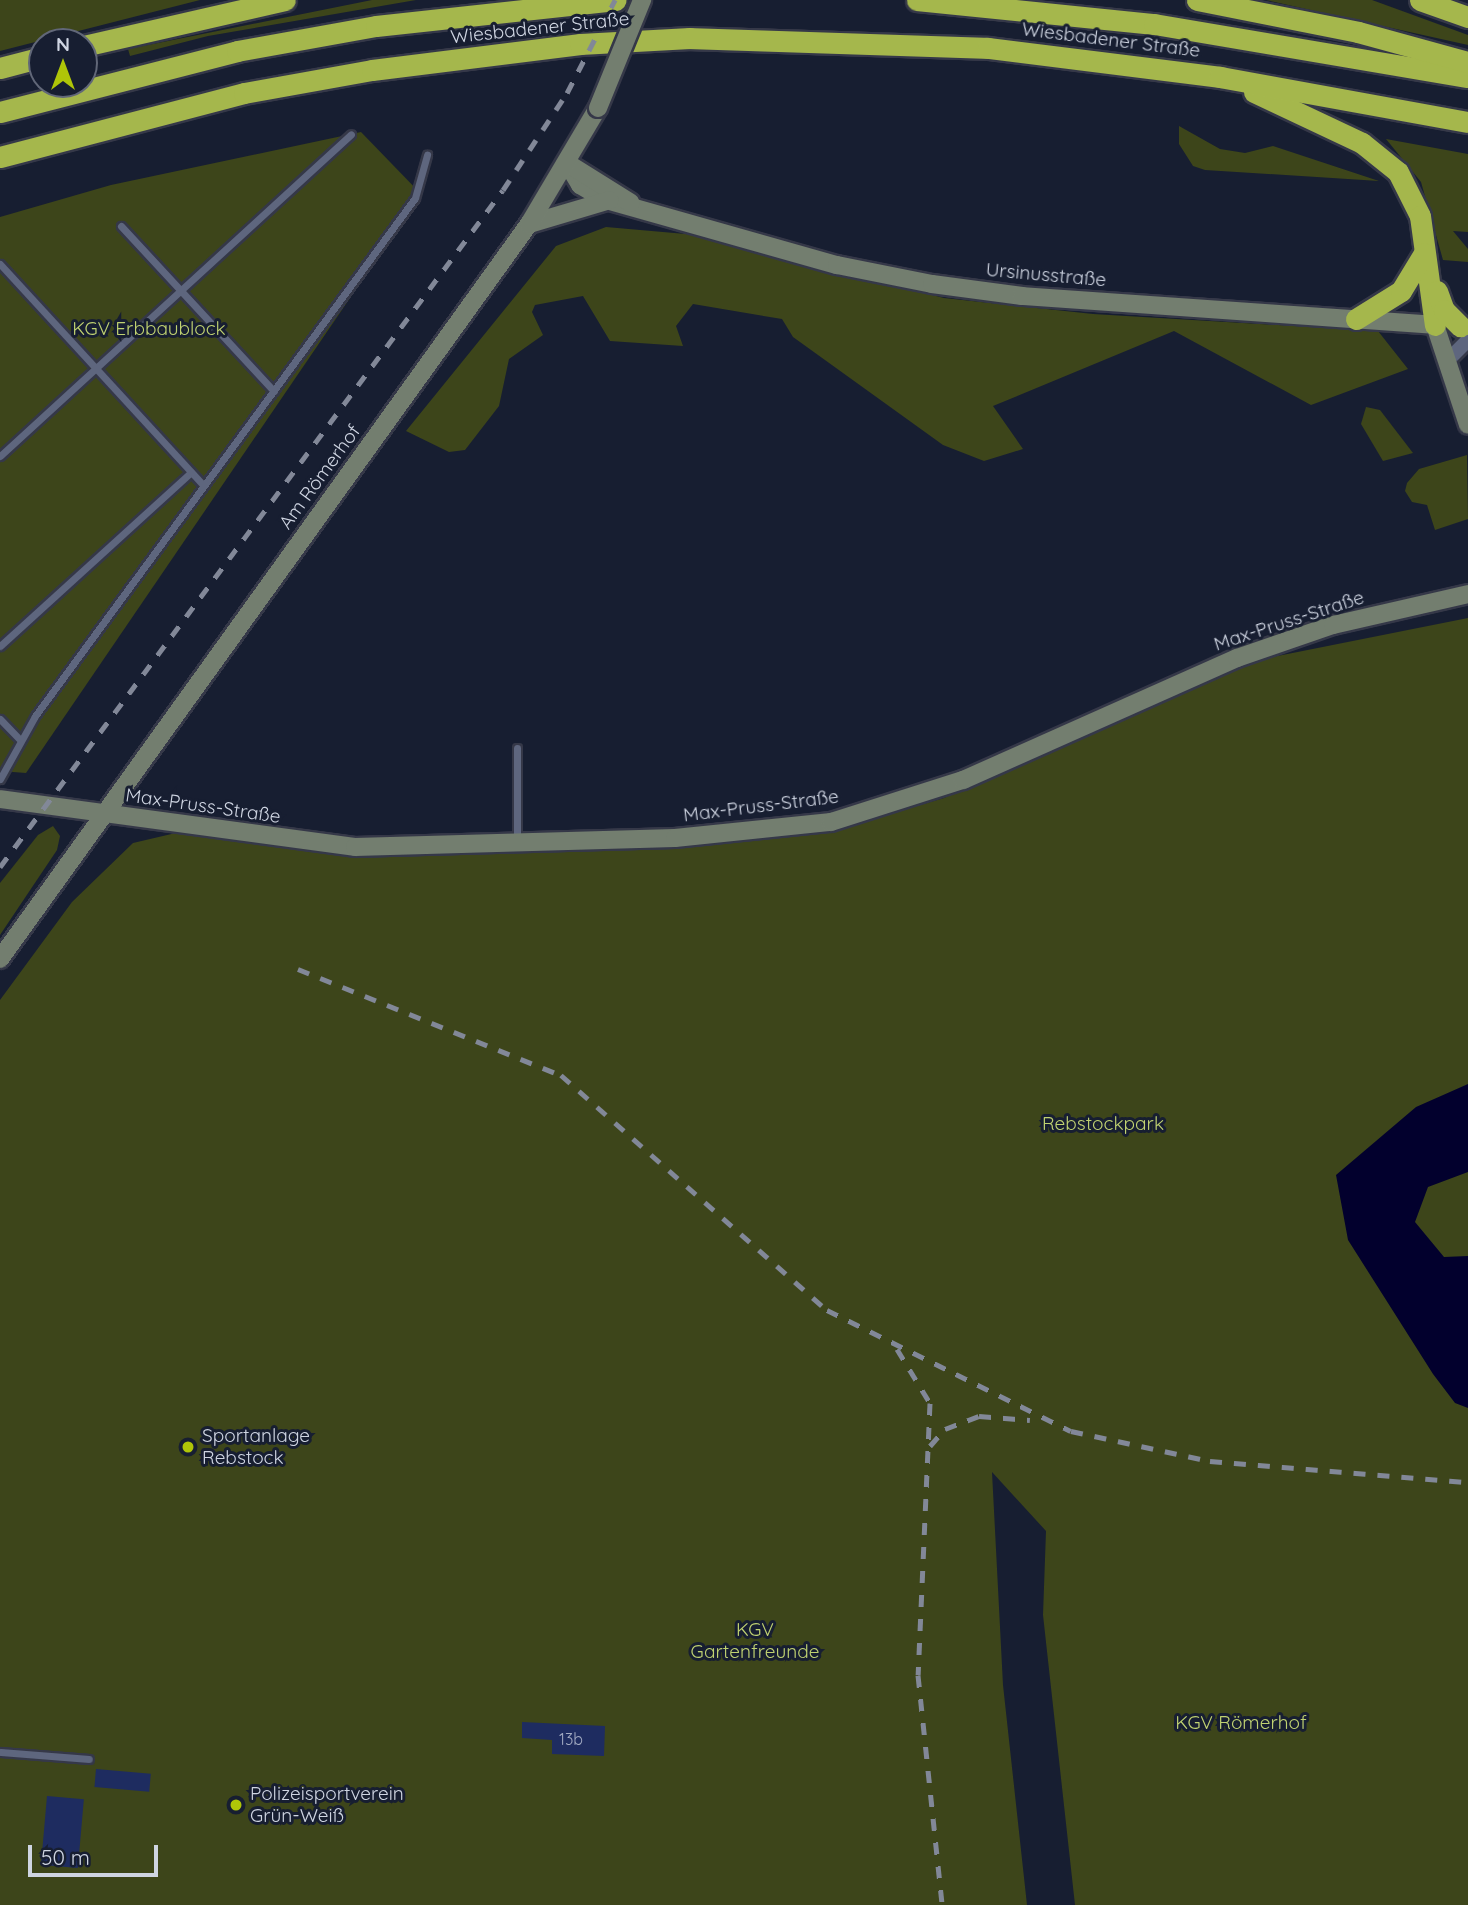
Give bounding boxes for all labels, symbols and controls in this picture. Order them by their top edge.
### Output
street label: Wiesbadener Straße [450,7,630,49]
street label: Wiesbadener Straße [1021,18,1201,62]
north arrow [28,28,98,98]
text: N [56,32,70,56]
street label: Ursinusstraße [985,258,1107,292]
park label: KGV Erbbaublock [72,318,226,340]
street label: Am Römerhof [274,420,366,534]
street label: Max-Pruss-Straße [1211,586,1367,656]
street label: Max-Pruss-Straße [124,784,282,828]
street label: Max-Pruss-Straße [682,785,840,827]
park label: Rebstockpark [1042,1113,1164,1135]
place label: Sportanlage Rebstock [202,1425,310,1469]
marker: Sportanlage Rebstock [180,1439,196,1455]
park label: KGV Gartenfreunde [691,1619,819,1663]
park label: KGV Römerhof [1175,1712,1307,1734]
house number: 13b [559,1729,583,1749]
place label: Polizeisportverein Grün-Weiß [250,1783,404,1827]
marker: Polizeisportverein Grün-Weiß [228,1797,244,1813]
scale bar [32,1832,161,1876]
text: 50 m [41,1844,90,1870]

